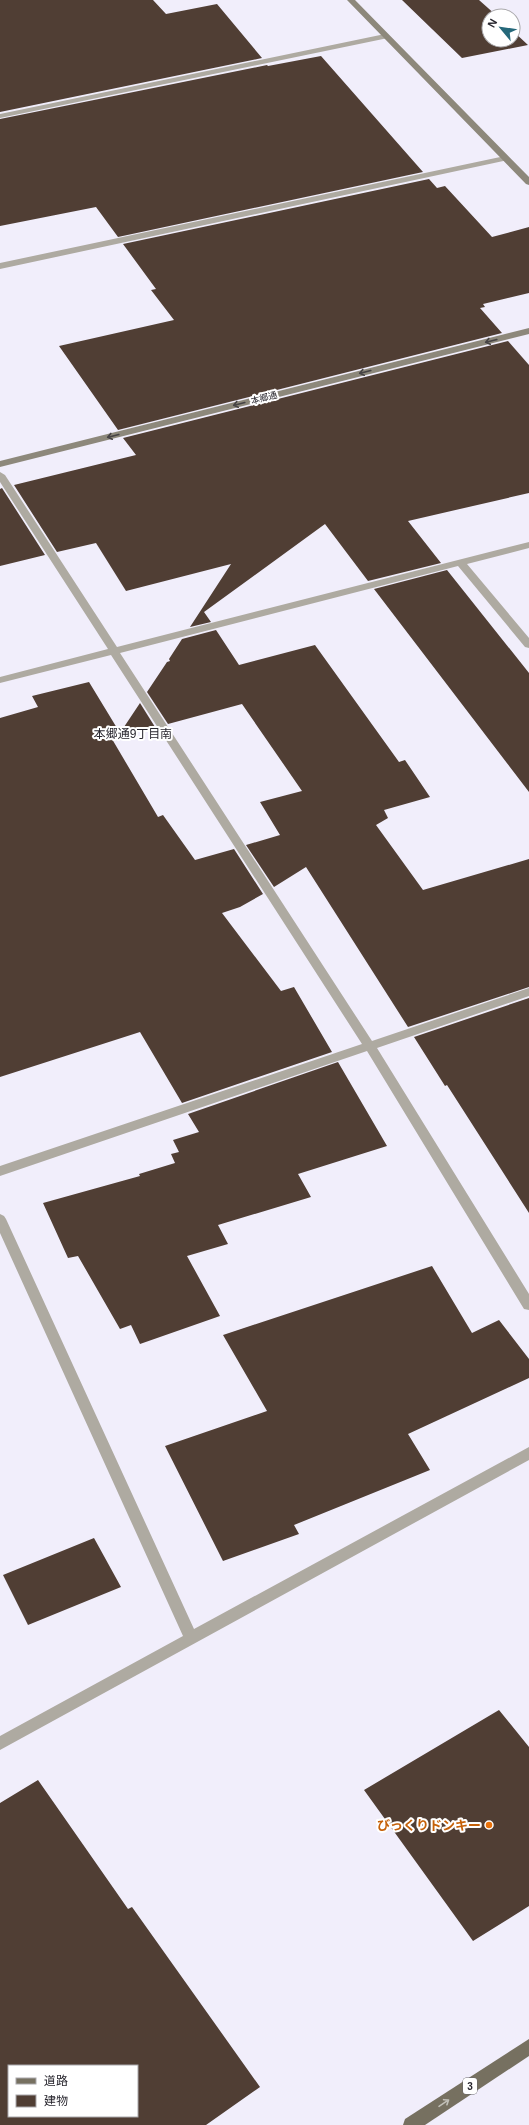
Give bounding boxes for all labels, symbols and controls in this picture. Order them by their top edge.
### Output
north arrow [481,8,521,48]
text: N [485,17,499,30]
one-way arrow [485,337,498,345]
one-way arrow [359,369,372,377]
street label: 本郷通 [250,390,278,406]
one-way arrow [233,401,246,408]
one-way arrow [107,432,120,440]
district label: 本郷通9丁目南 [94,727,172,741]
place label: びっくりドンキー [377,1818,481,1833]
marker: びっくりドンキー [484,1820,494,1830]
legend [8,2065,138,2117]
text: 道路 [44,2074,68,2088]
road number: 3 [463,2078,477,2094]
text: 建物 [44,2094,68,2108]
one-way arrow [438,2099,449,2108]

